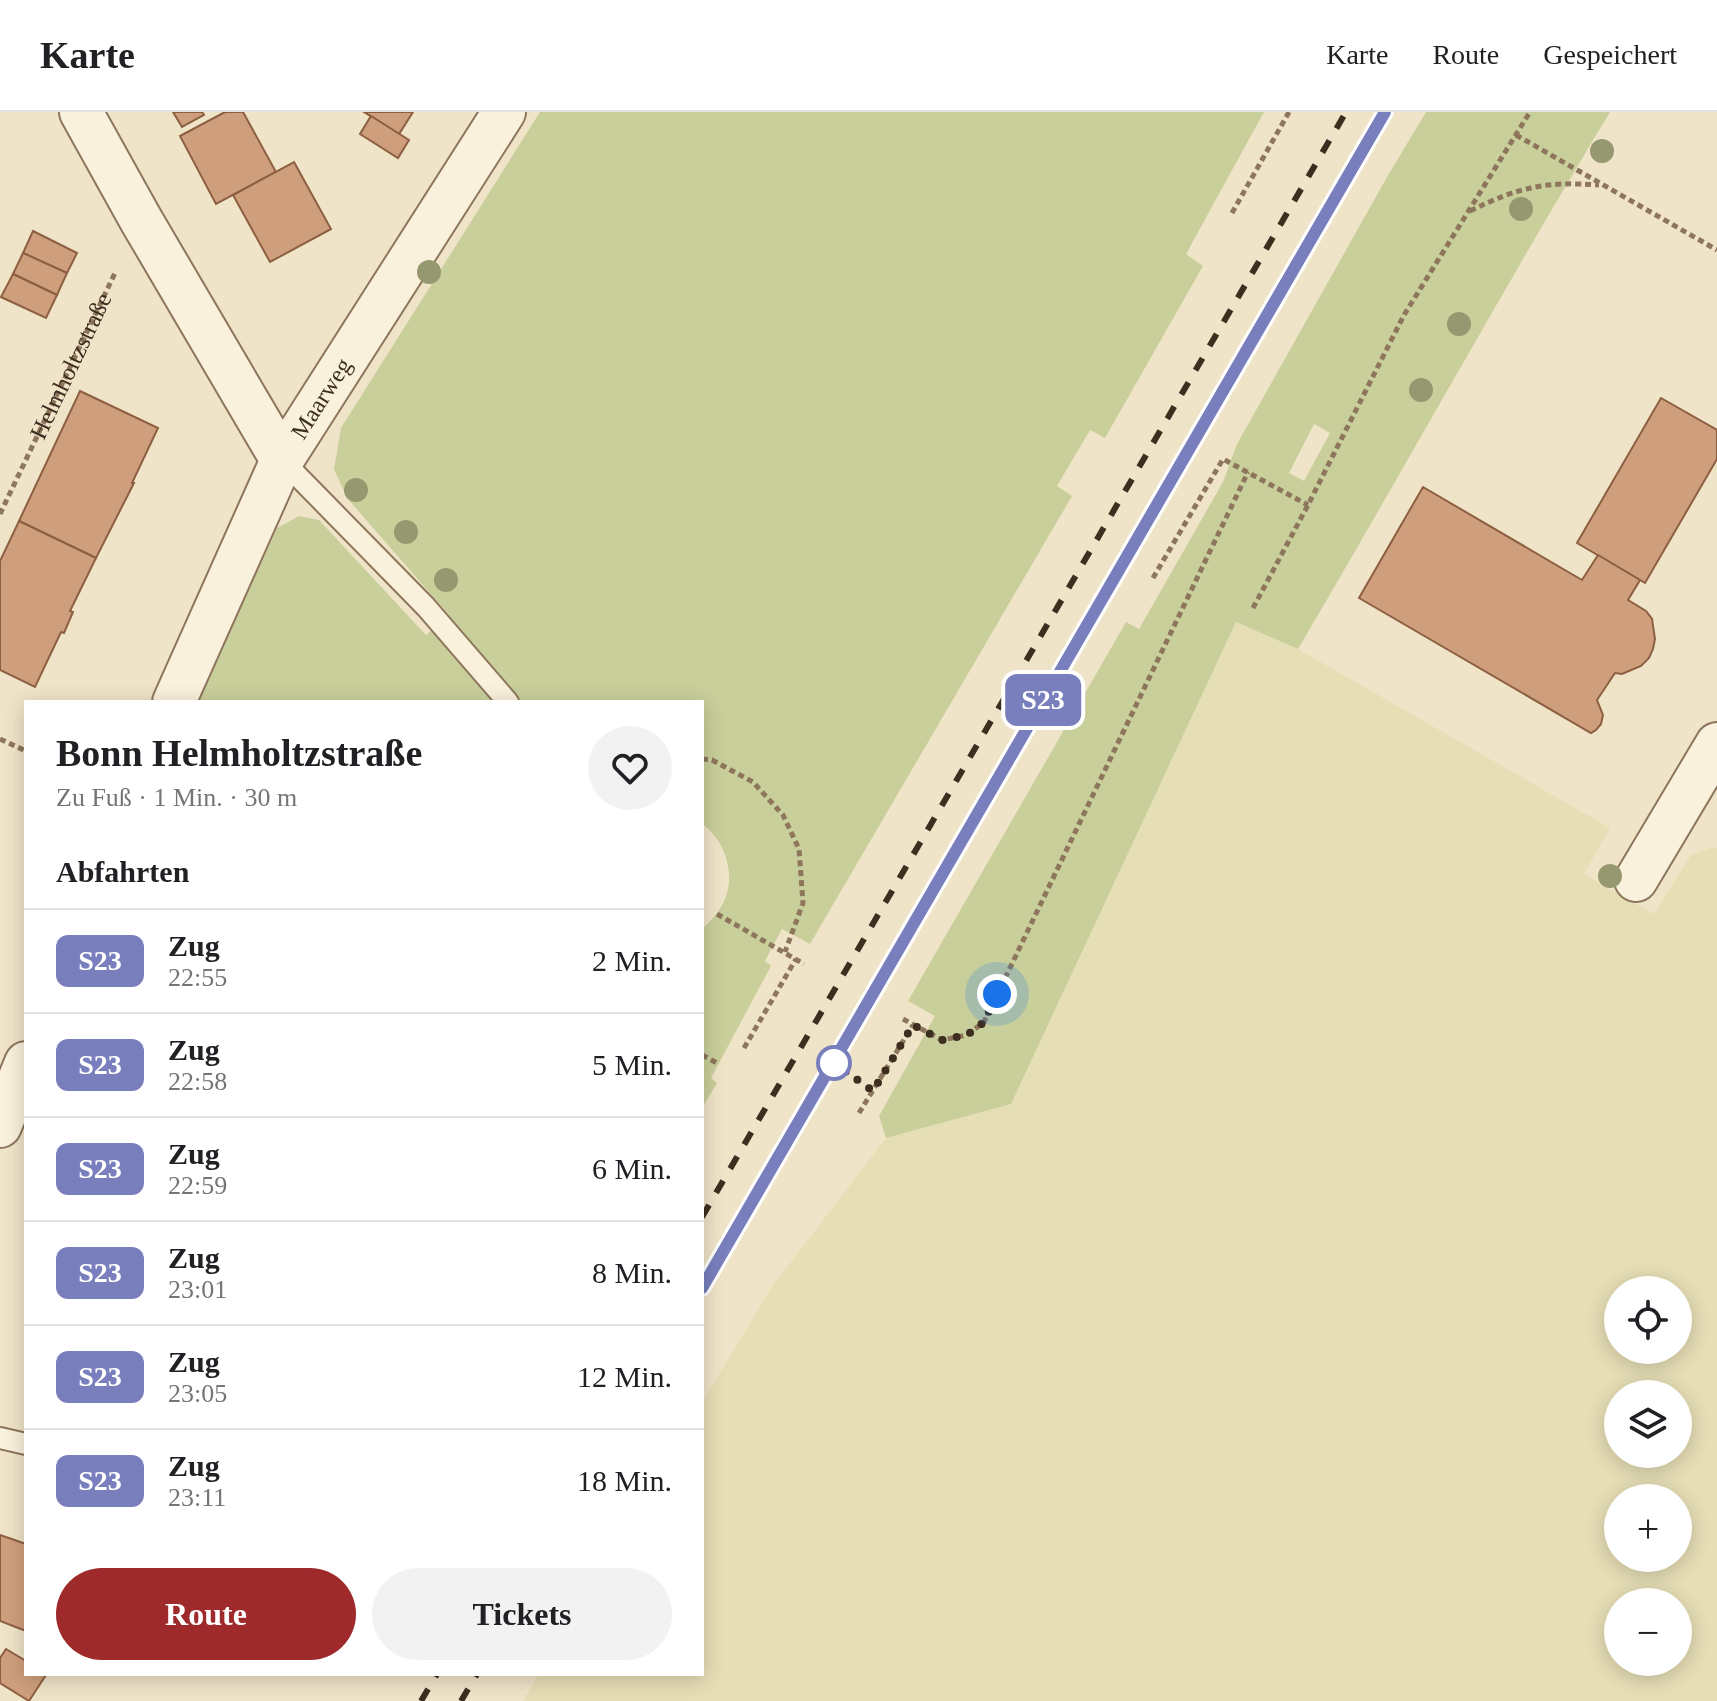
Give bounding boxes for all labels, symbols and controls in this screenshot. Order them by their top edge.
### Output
text: Karte [40,34,135,76]
text: Karte [1326,39,1388,70]
text: Route [1432,39,1499,70]
text: Gespeichert [1543,39,1677,70]
street label: Helmholtzstraße [25,289,117,443]
street label: Maarweg [286,353,357,444]
line badge: S23 [997,674,1089,726]
text: S23 [1021,684,1065,715]
button: heart [588,726,672,810]
text: Bonn Helmholtzstraße [56,732,422,774]
text: Zu Fuß · 1 Min. · 30 m [56,783,297,812]
text: Abfahrten [56,855,189,888]
text: Zug [168,929,220,962]
text: 2 Min. [592,944,672,977]
text: S23 [78,945,122,976]
text: 22:55 [168,963,227,992]
your location [977,974,1017,1014]
text: Zug [168,1033,220,1066]
unlabelled marker [817,1046,851,1080]
text: 5 Min. [592,1048,672,1081]
text: S23 [78,1049,122,1080]
text: 22:58 [168,1067,227,1096]
text: Zug [168,1137,220,1170]
text: 6 Min. [592,1152,672,1185]
text: S23 [78,1153,122,1184]
text: 22:59 [168,1171,227,1200]
text: Zug [168,1241,220,1274]
text: 8 Min. [592,1256,672,1289]
text: S23 [78,1257,122,1288]
text: 23:01 [168,1275,227,1304]
map controls [1604,1276,1692,1676]
button: locate [1604,1276,1692,1364]
text: Zug [168,1345,220,1378]
text: 12 Min. [577,1360,672,1393]
text: S23 [78,1361,122,1392]
text: 23:05 [168,1379,227,1408]
button: layers [1604,1380,1692,1468]
text: Zug [168,1449,220,1482]
text: 18 Min. [577,1464,672,1497]
text: S23 [78,1465,122,1496]
text: 23:11 [168,1483,226,1512]
button: + [1604,1484,1692,1572]
button: Route [56,1568,356,1660]
button: Tickets [372,1568,672,1660]
button: − [1604,1588,1692,1676]

